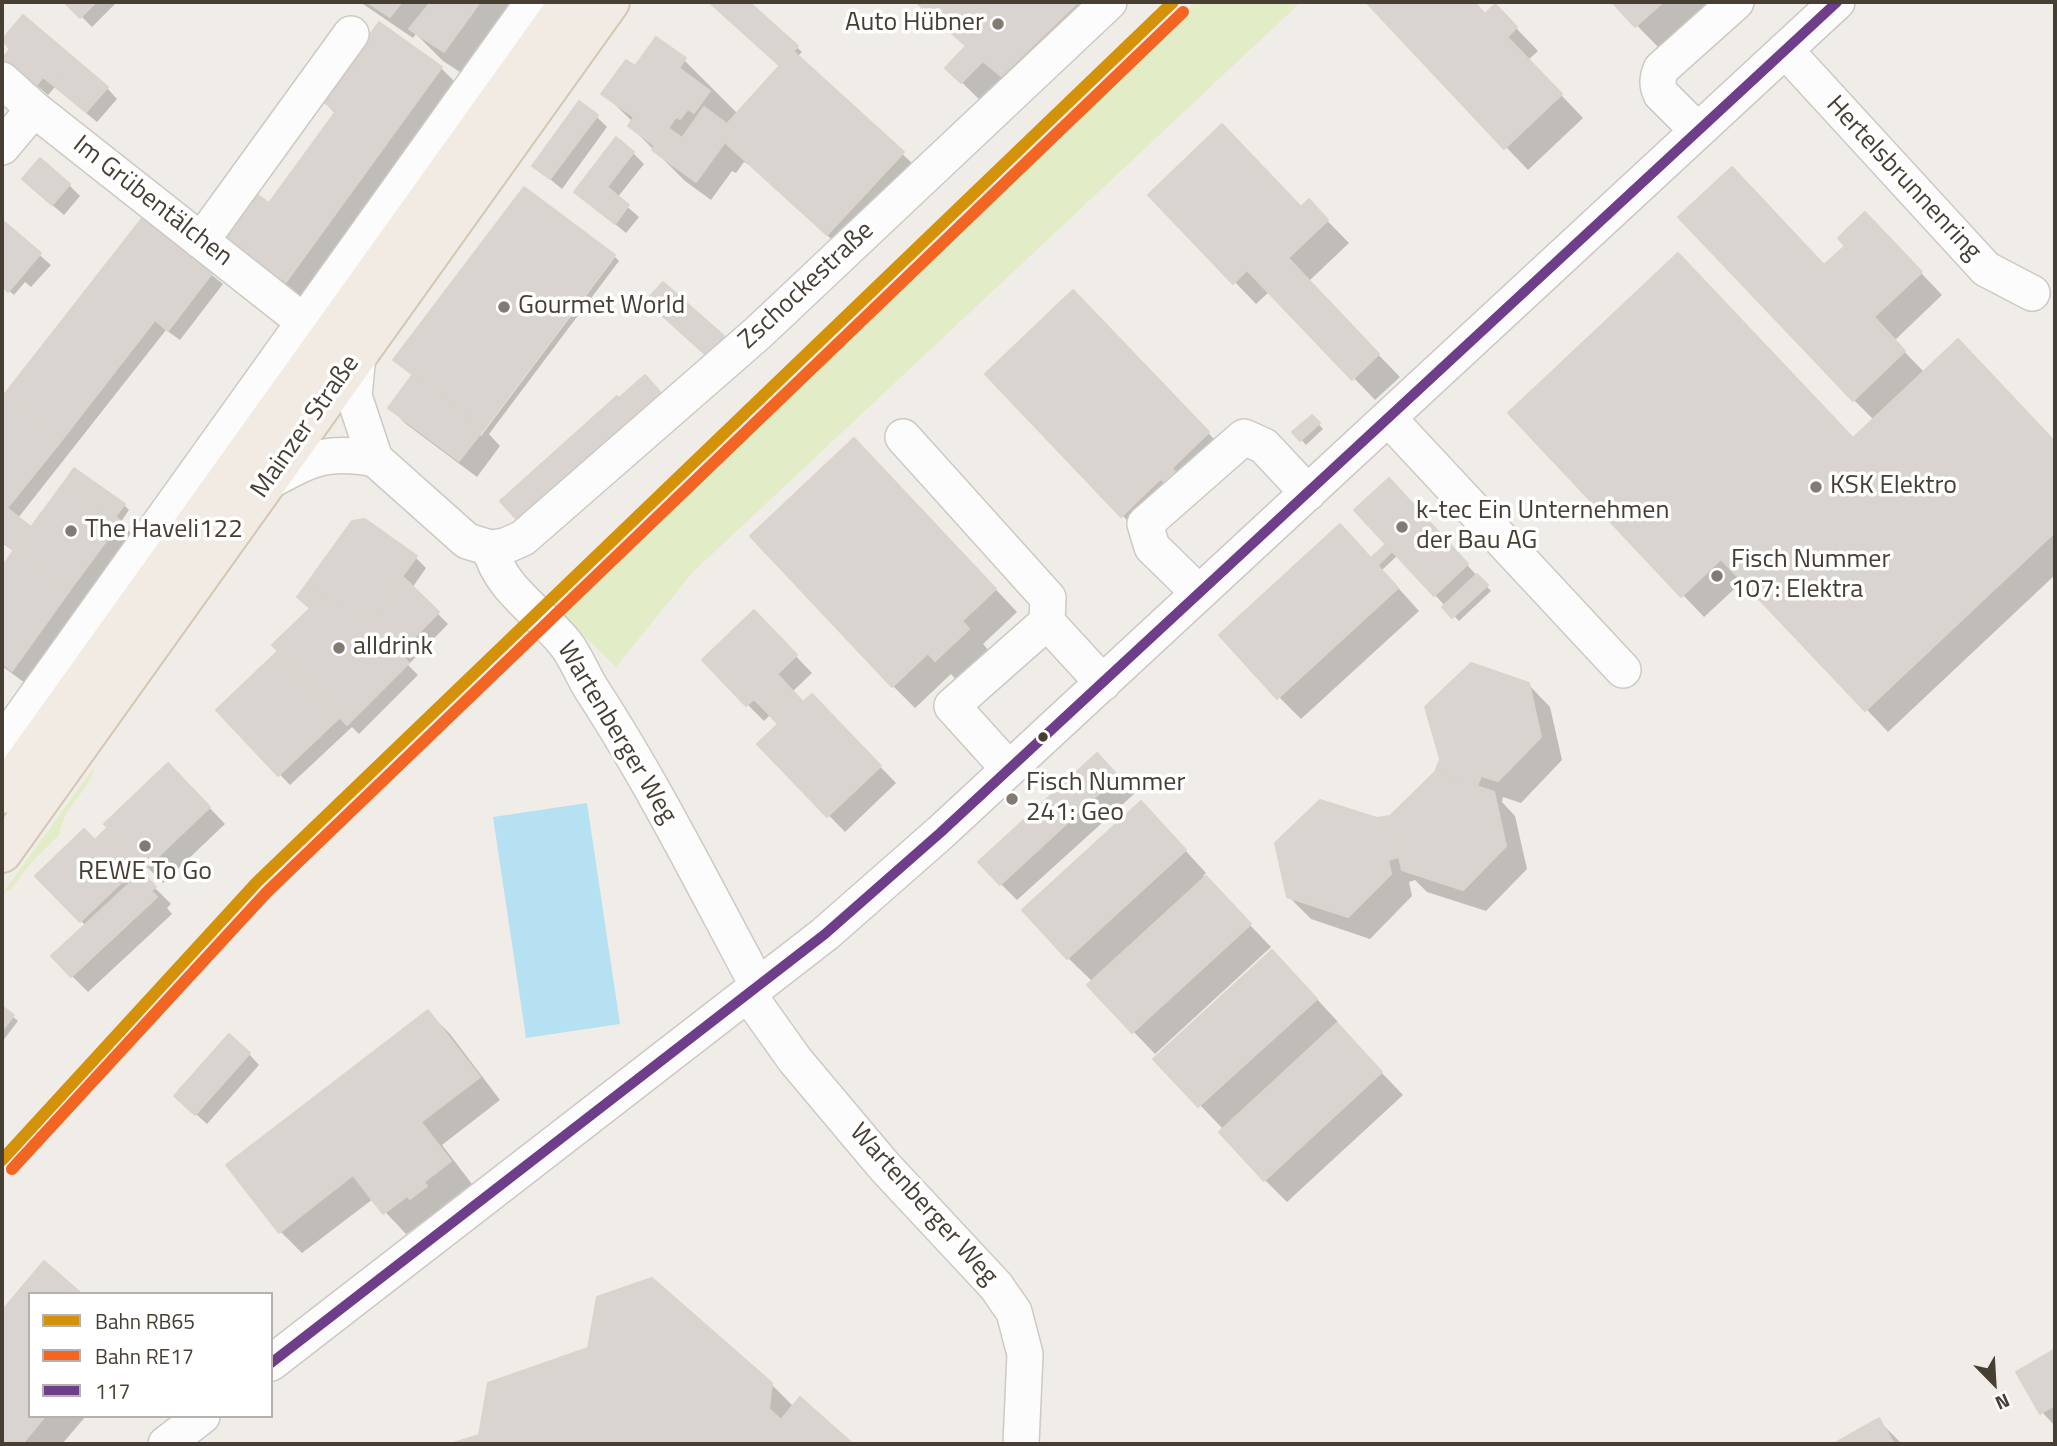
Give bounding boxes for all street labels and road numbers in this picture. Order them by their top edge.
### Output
street label: Hertelsbrunnenring [1819,90,1987,268]
street label: Im Grübentälchen [66,130,238,274]
street label: Zschockestraße [733,216,881,356]
street label: Mainzer Straße [245,350,367,504]
street label: Wartenberger Weg [549,636,683,830]
street label: Wartenberger Weg [842,1118,1004,1292]

